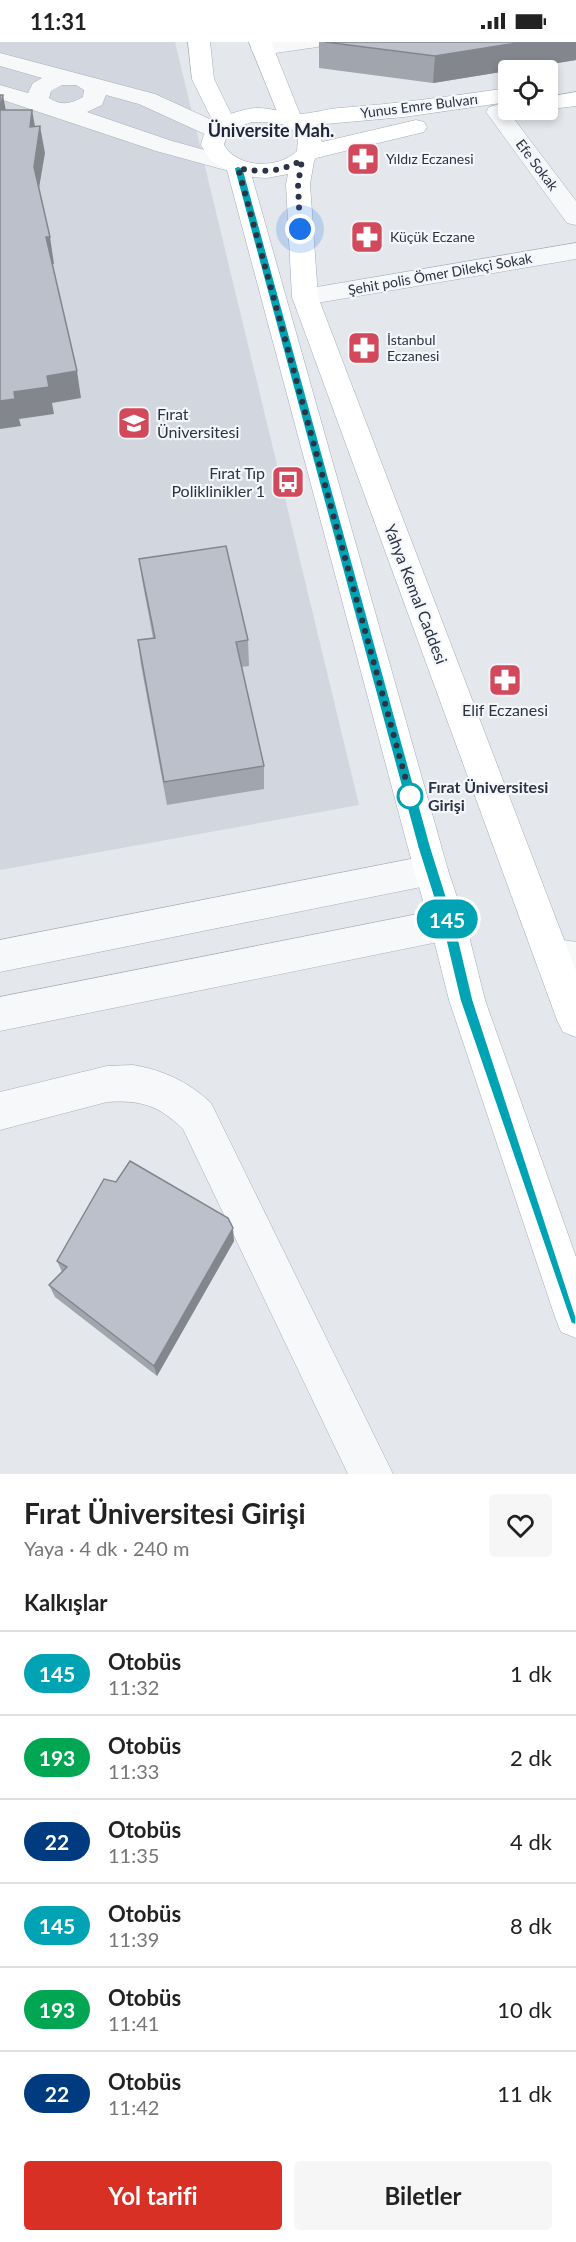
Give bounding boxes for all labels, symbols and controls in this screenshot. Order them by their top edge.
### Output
text: 11:31 [30,8,87,35]
map controls [498,60,558,120]
button: locate [498,60,558,120]
street label: Yunus Emre Bulvarı [359,90,479,121]
district label: Üniversite Mah. [208,119,334,141]
street label: Efe Sokak [513,136,563,195]
pharmacy icon: Yıldız Eczanesi [345,141,381,177]
place label: Yıldız Eczanesi [386,150,474,167]
your location [285,214,315,244]
pharmacy icon: Küçük Eczane [349,219,385,255]
place label: Küçük Eczane [390,228,475,245]
street label: Şehit polis Ömer Dilekçi Sokak [346,249,534,298]
pharmacy icon: İstanbul Eczanesi [346,330,382,366]
place label: İstanbul Eczanesi [387,331,439,364]
place label: Fırat Üniversitesi [157,404,239,441]
school or university icon: Fırat Üniversitesi [116,405,152,441]
place label: Fırat Tıp Poliklinikler 1 [171,463,265,500]
bus stop icon: Fırat Tıp Poliklinikler 1 [270,464,306,500]
street label: Yahya Kemal Caddesi [381,521,452,666]
pharmacy icon: Elif Eczanesi [487,662,523,698]
place label: Elif Eczanesi [462,700,548,719]
place label: Fırat Üniversitesi Girişi [428,777,548,814]
marker: Fırat Üniversitesi Girişi [397,783,423,809]
line badge: 145 [412,900,482,938]
text: 145 [429,907,465,932]
button: heart [489,1494,552,1557]
text: Fırat Üniversitesi Girişi [24,1496,306,1530]
text: Yaya · 4 dk · 240 m [24,1536,189,1560]
text: Kalkışlar [24,1589,108,1616]
text: Otobüs [108,1648,181,1675]
text: 1 dk [510,1660,552,1687]
text: 145 [39,1661,75,1686]
text: 11:32 [108,1675,159,1699]
text: Otobüs [108,1732,181,1759]
text: 2 dk [510,1744,552,1771]
text: 193 [39,1745,75,1770]
text: 11:33 [108,1759,159,1783]
text: Otobüs [108,1816,181,1843]
text: 4 dk [510,1828,552,1855]
text: 22 [45,1829,69,1854]
text: 11:35 [108,1843,159,1867]
text: Otobüs [108,1900,181,1927]
text: 8 dk [510,1912,552,1939]
text: 145 [39,1913,75,1938]
text: 11:39 [108,1927,159,1951]
text: Otobüs [108,1984,181,2011]
text: 10 dk [497,1996,552,2023]
text: 193 [39,1997,75,2022]
text: 11:41 [108,2011,159,2035]
text: Otobüs [108,2068,181,2095]
text: 11 dk [497,2080,552,2107]
text: 22 [45,2081,69,2106]
text: 11:42 [108,2095,159,2119]
button: Yol tarifi [24,2161,282,2230]
button: Biletler [294,2161,552,2230]

